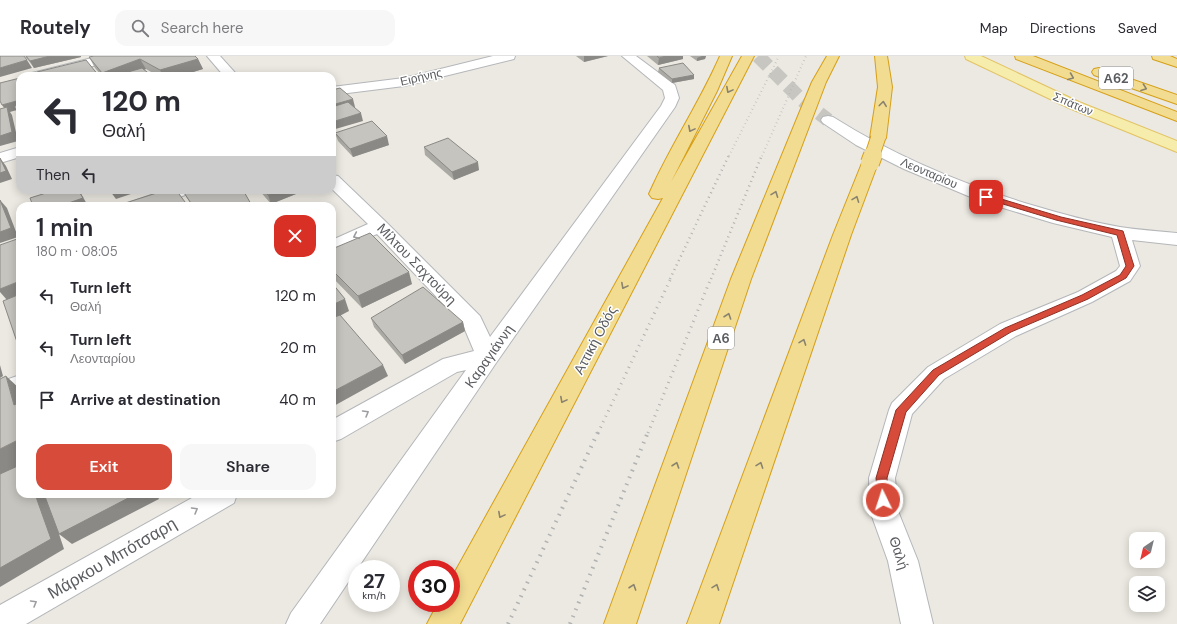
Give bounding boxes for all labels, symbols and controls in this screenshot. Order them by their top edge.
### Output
search box [115,10,395,46]
text: Routely [20,15,91,40]
icon: search [129,17,151,39]
text: Search here [161,18,243,38]
text: Map [980,19,1008,37]
text: Directions [1030,19,1096,37]
text: Saved [1118,19,1157,37]
street label: Ειρήνης [398,64,444,90]
road number: Α62 [1099,67,1133,89]
one-way arrow [1068,72,1075,80]
text: 120 m [102,83,181,120]
one-way arrow [1140,83,1147,91]
one-way arrow [727,86,734,93]
icon: left [36,88,88,140]
street label: Σπάτων [1051,88,1095,120]
one-way arrow [879,100,888,107]
text: Θαλή [102,119,145,143]
one-way arrow [688,125,695,132]
street label: Λεονταρίου [898,154,960,192]
icon: left [78,164,100,186]
text: Then [36,165,70,185]
pin [969,180,1003,214]
icon: arrive [975,186,997,208]
one-way arrow [770,191,778,198]
one-way arrow [851,196,859,203]
text: 1 min [36,212,93,243]
button: close [274,215,316,257]
street label: Μίλτου Σαχτούρη [373,219,461,309]
one-way arrow [353,232,360,240]
text: 180 m · 08:05 [36,243,118,260]
text: Turn left [70,278,131,298]
one-way arrow [621,282,629,289]
icon: left [36,285,58,307]
text: 120 m [275,286,316,306]
text: Θαλή [70,298,101,315]
street label: Αττική Οδός [569,302,621,377]
one-way arrow [724,312,732,319]
street label: Καραγιάννη [461,321,517,391]
road number: Α6 [708,327,734,349]
text: Turn left [70,330,131,350]
icon: left [36,337,58,359]
text: 20 m [280,338,316,358]
one-way arrow [799,339,807,346]
text: Λεονταρίου [70,350,135,367]
icon: arrive [36,389,58,411]
text: Arrive at destination [70,390,221,410]
text: 40 m [279,390,316,410]
one-way arrow [560,396,567,404]
one-way arrow [362,411,369,418]
button: Exit [36,444,172,490]
button: Share [180,444,316,490]
one-way arrow [671,461,680,468]
one-way arrow [755,461,763,468]
position arrow [862,479,904,521]
one-way arrow [191,508,199,515]
one-way arrow [498,511,506,518]
street label: Μάρκου Μπότσαρη [43,512,181,604]
north arrow [1129,532,1165,568]
map controls [1129,532,1165,612]
street label: Θαλή [885,534,913,572]
speed limit sign: 30 [408,560,460,612]
text: 27 [363,568,385,594]
button: layers [1129,576,1165,612]
one-way arrow [628,584,637,591]
one-way arrow [712,584,720,591]
text: km/h [362,589,386,602]
one-way arrow [30,600,37,607]

